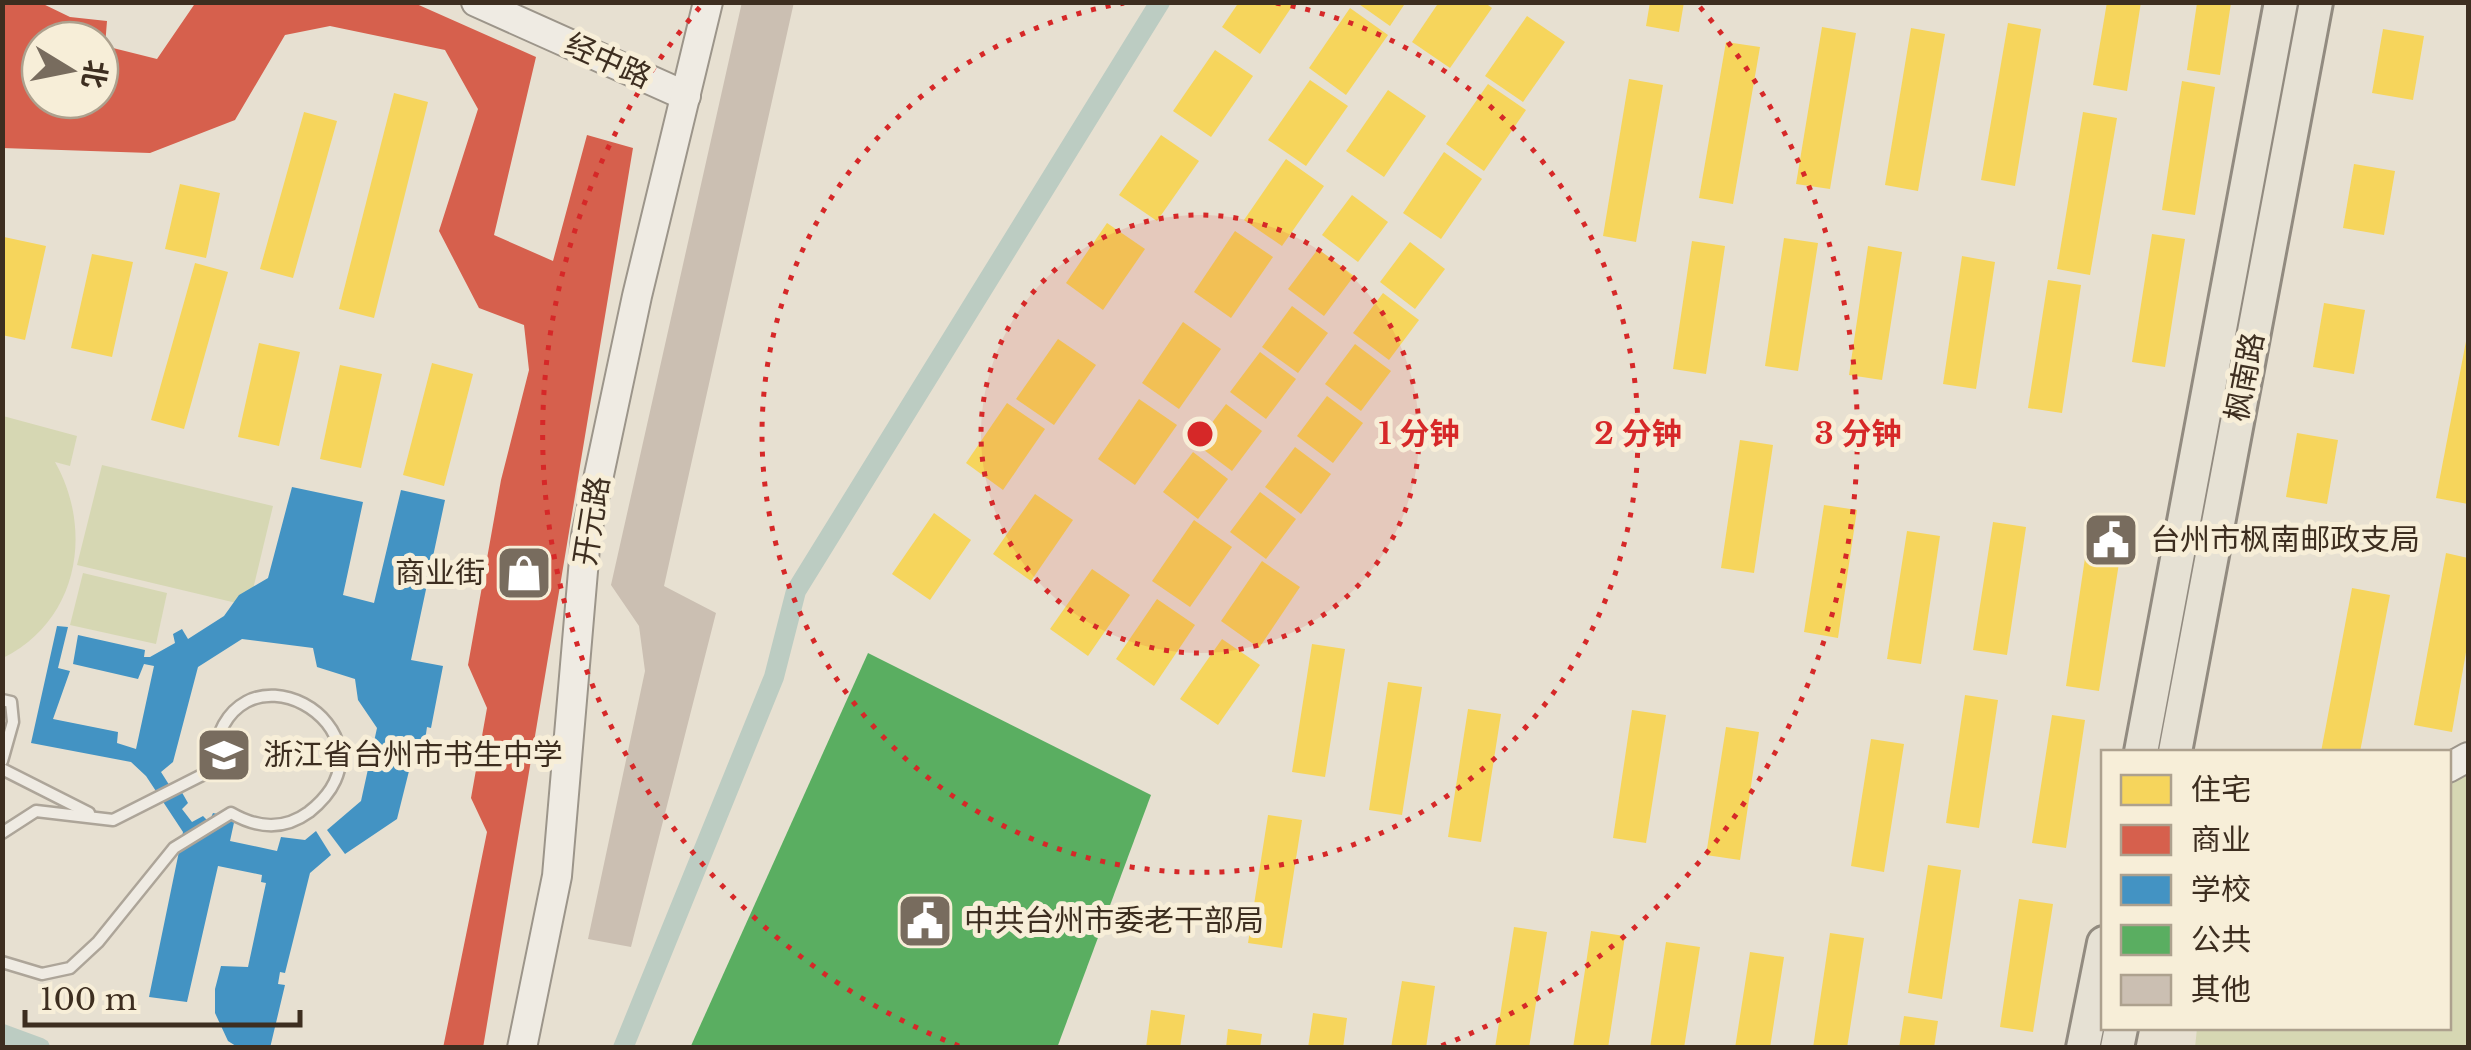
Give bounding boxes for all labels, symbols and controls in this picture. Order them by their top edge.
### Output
north arrow [20,20,120,120]
street label: 经中路 [560,25,657,96]
text: 北 [74,57,114,91]
street label: 枫南路 [2218,329,2271,425]
text: 1 分钟 [1378,415,1460,452]
text: 2 分钟 [1594,415,1682,452]
text: 3 分钟 [1814,415,1902,452]
centre of rings [1182,416,1218,452]
street label: 开元路 [566,474,617,568]
public building icon: 台州市枫南邮政支局 [2081,510,2141,570]
place label: 台州市枫南邮政支局 [2150,521,2420,558]
shop icon: 商业街 [494,543,554,603]
place label: 商业街 [395,554,485,591]
school or university icon: 浙江省台州市书生中学 [194,725,254,785]
place label: 浙江省台州市书生中学 [263,736,563,773]
legend [2101,750,2451,1030]
text: 住宅 [2191,771,2251,808]
text: 商业 [2191,821,2251,858]
text: 学校 [2191,871,2251,908]
public building icon: 中共台州市委老干部局 [895,891,955,951]
place label: 中共台州市委老干部局 [964,902,1264,939]
text: 公共 [2191,921,2251,958]
scale bar [25,965,300,1027]
text: 其他 [2191,971,2251,1008]
text: 100 m [40,981,137,1018]

